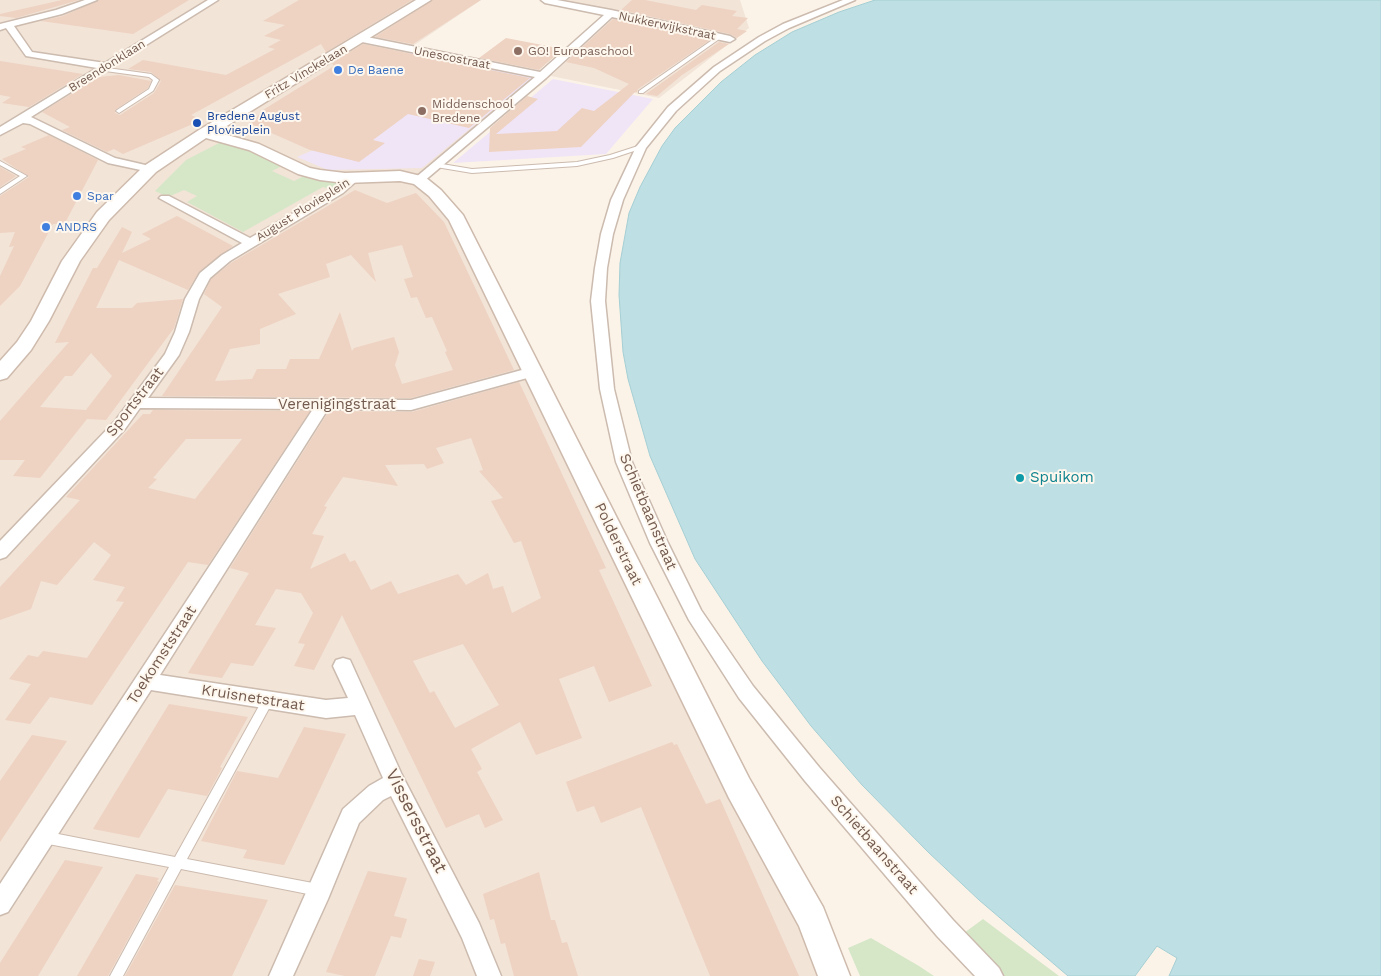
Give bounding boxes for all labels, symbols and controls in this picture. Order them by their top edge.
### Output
street label: Nukkerwijkstraat [617,9,717,43]
street label: Breendonklaan [66,37,148,95]
street label: Fritz Vinckelaan [262,42,350,102]
street label: Unescostraat [413,44,491,72]
place label: GO! Europaschool [528,44,633,58]
marker: GO! Europaschool [512,45,524,57]
place label: De Baene [348,63,404,77]
marker: De Baene [332,64,344,76]
place label: Middenschool Bredene [432,97,513,125]
marker: Middenschool Bredene [416,105,428,117]
place label: Bredene August Plovieplein [207,109,300,137]
marker: Bredene August Plovieplein [191,117,203,129]
street label: August Plovieplein [254,175,352,245]
place label: Spar [87,189,114,203]
marker: Spar [71,190,83,202]
place label: ANDRS [56,220,97,234]
marker: ANDRS [40,221,52,233]
street label: Sportstraat [102,364,168,440]
street label: Verenigingstraat [278,396,396,414]
street label: Schietbaanstraat [615,451,681,573]
place label: Spuikom [1030,469,1094,487]
marker: Spuikom [1014,472,1026,484]
street label: Polderstraat [590,500,646,588]
street label: Toekomststraat [123,602,201,708]
street label: Kruisnetstraat [200,681,306,715]
street label: Vissersstraat [381,765,451,877]
street label: Schietbaanstraat [826,792,922,898]

